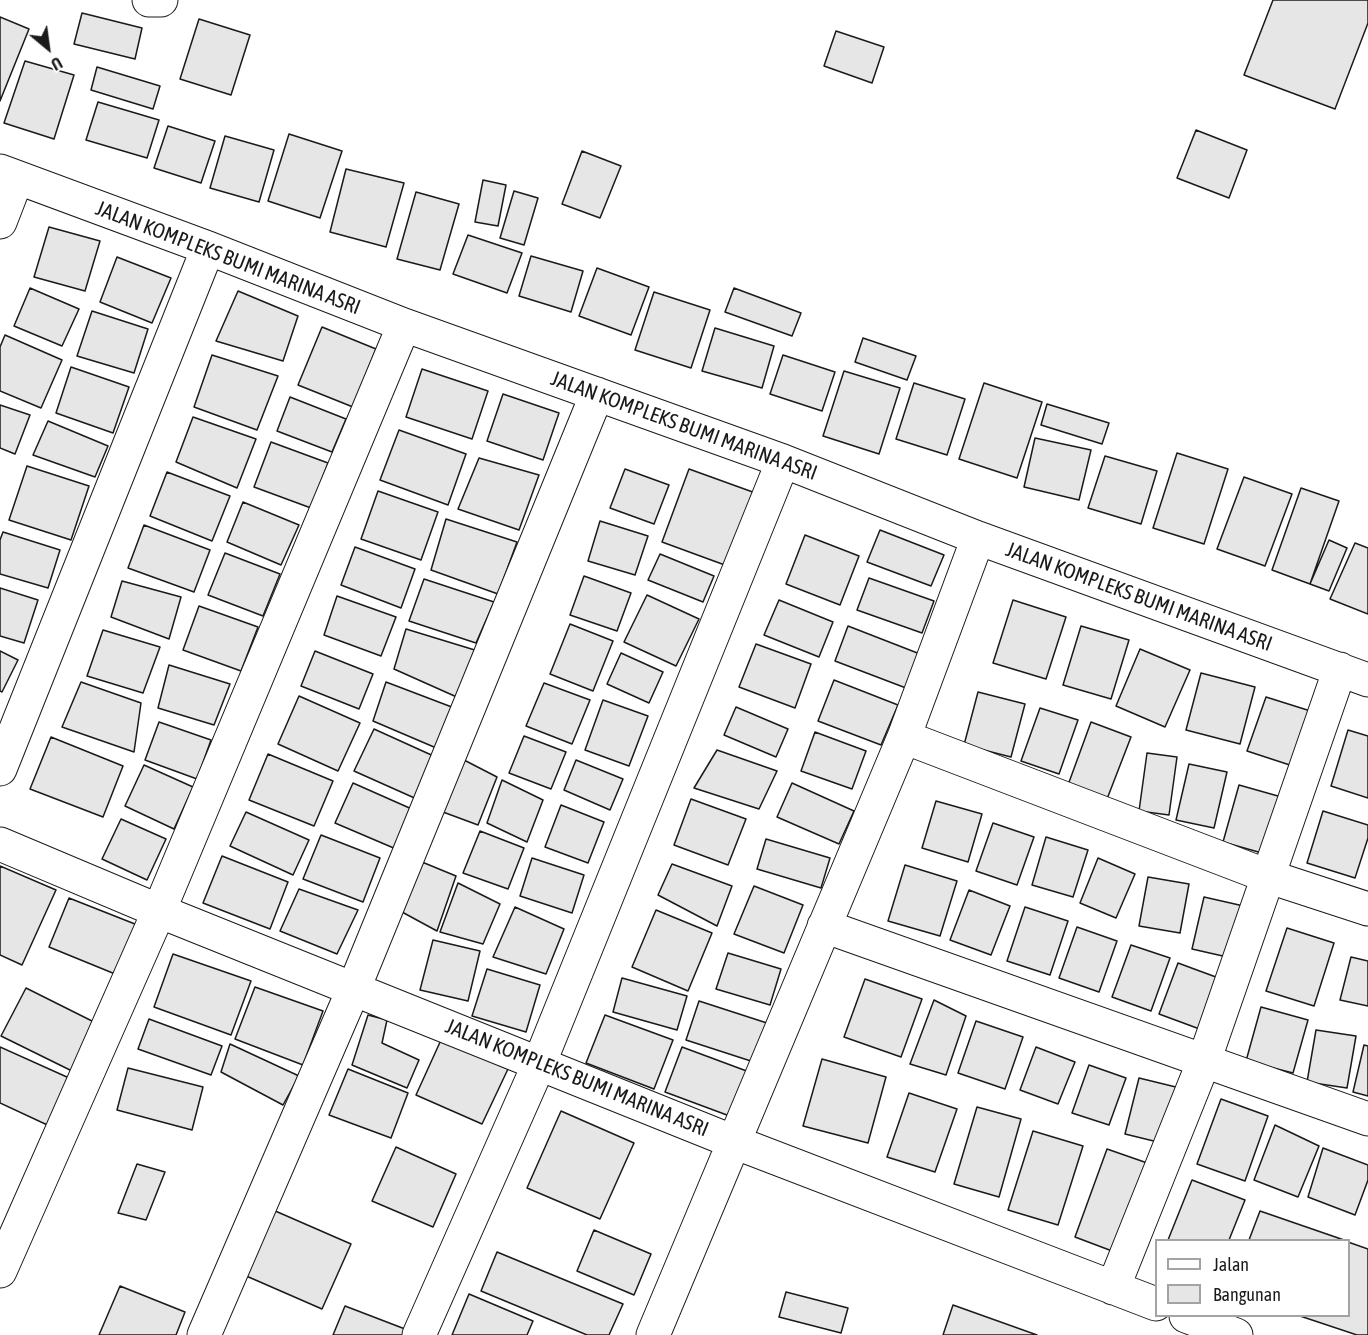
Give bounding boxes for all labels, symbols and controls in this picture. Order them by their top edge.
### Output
north arrow [18,18,78,78]
text: U [48,54,65,74]
street label: JALAN KOMPLEKS BUMI MARINA ASRI [92,196,364,320]
street label: JALAN KOMPLEKS BUMI MARINA ASRI [547,366,821,486]
street label: JALAN KOMPLEKS BUMI MARINA ASRI [1002,537,1276,657]
street label: JALAN KOMPLEKS BUMI MARINA ASRI [442,1014,712,1142]
legend [1155,1239,1350,1317]
text: Jalan [1213,1254,1249,1275]
text: Bangunan [1213,1284,1281,1305]

